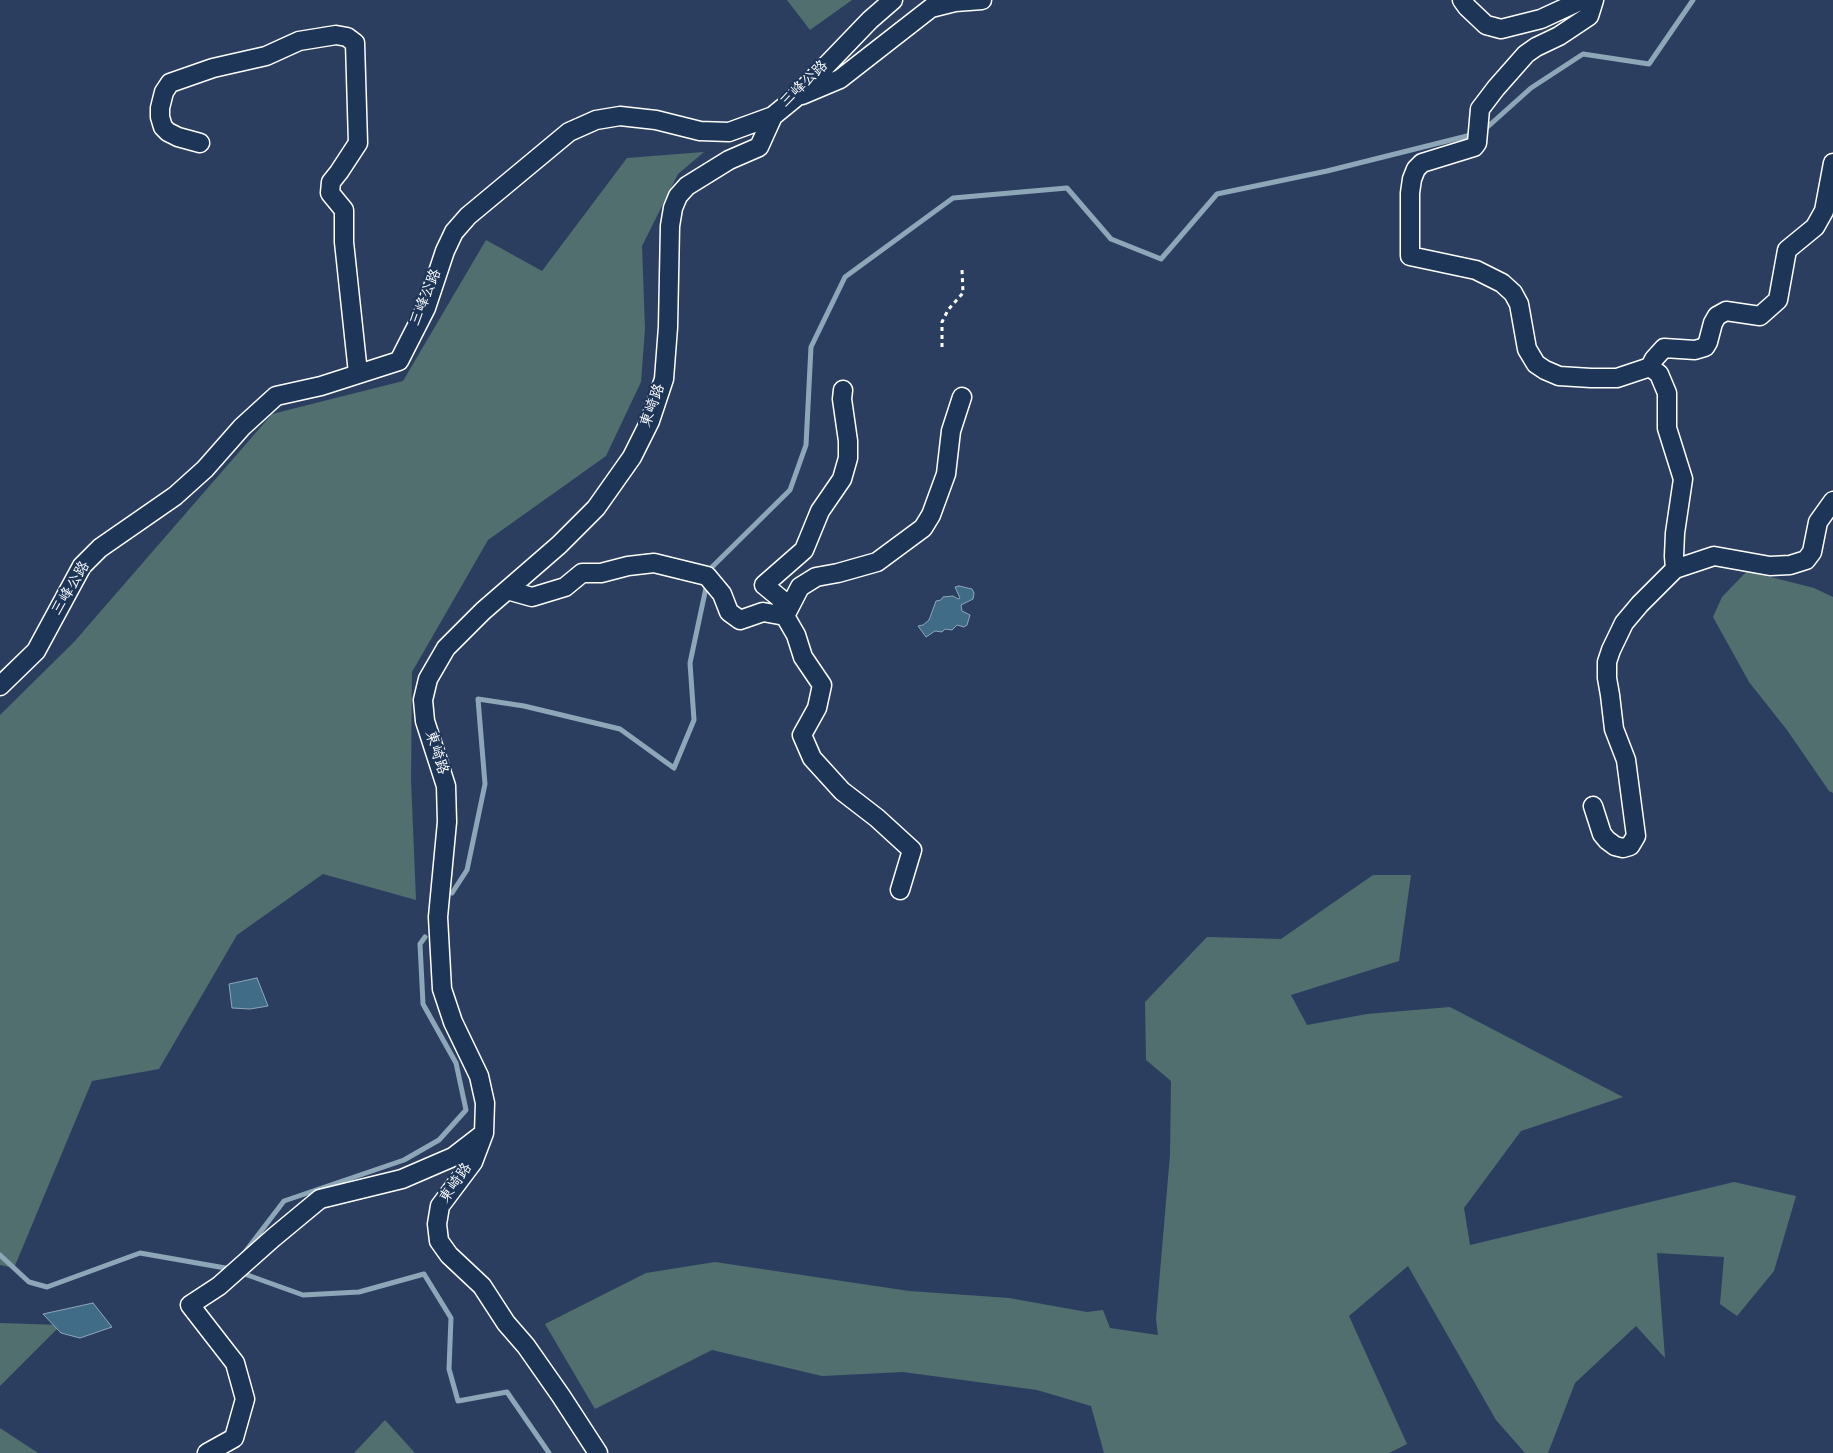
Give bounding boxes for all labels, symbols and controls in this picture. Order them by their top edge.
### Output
street label: 三峰公路 [777,58,833,112]
street label: 三峰公路 [407,267,447,329]
street label: 東崎路 [638,382,670,430]
street label: 三峰公路 [49,559,95,619]
street label: 東崎路 [419,729,451,777]
street label: 東崎路 [437,1160,477,1208]

